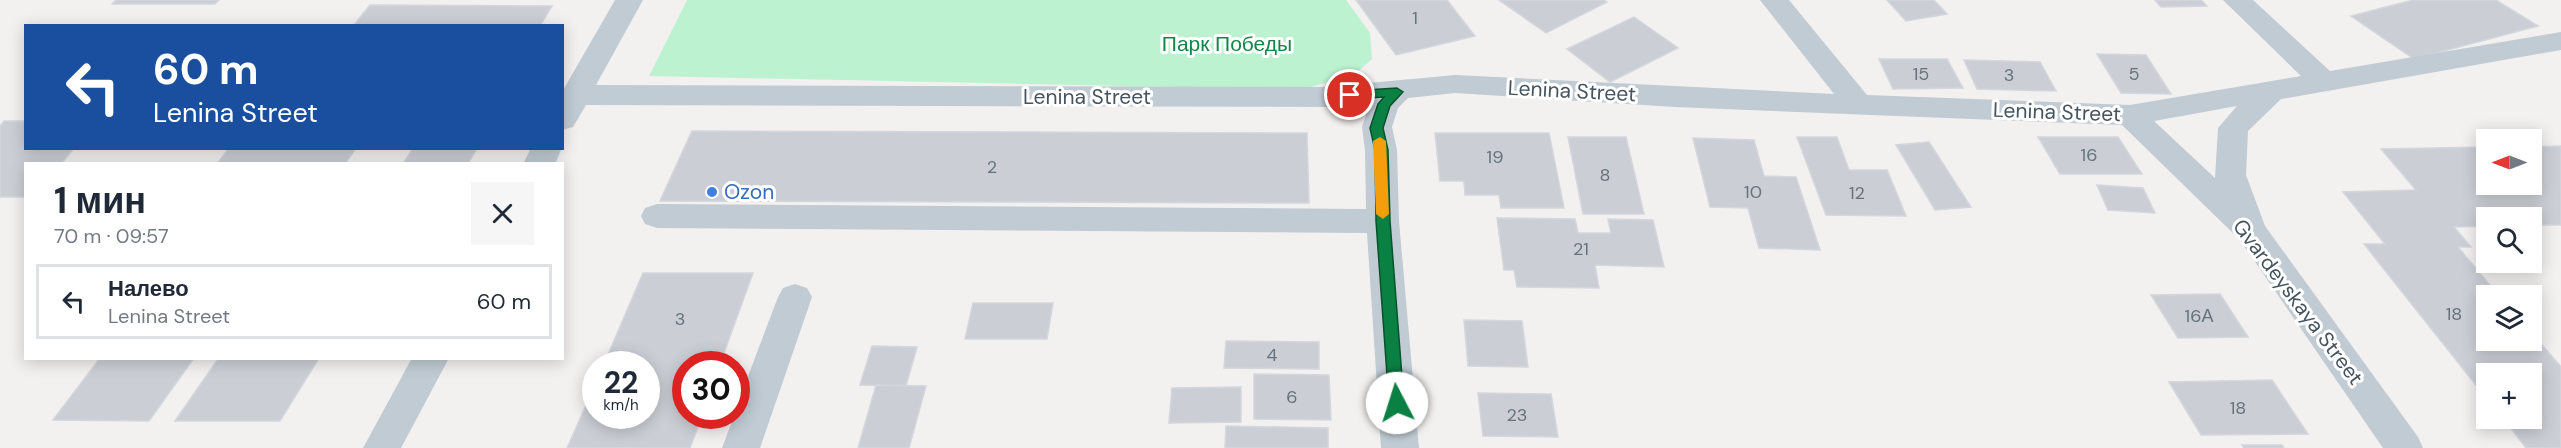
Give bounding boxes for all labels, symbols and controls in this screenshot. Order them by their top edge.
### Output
house number: 1 [1412,6,1418,30]
park label: Парк Победы [1162,30,1292,58]
text: 60 m [153,42,259,97]
icon: left [54,48,132,126]
house number: 15 [1913,62,1929,86]
house number: 5 [2129,62,2139,86]
house number: 3 [2004,63,2014,87]
pin [1324,69,1375,120]
street label: Lenina Street [1507,74,1637,108]
icon: arrive [1333,78,1366,111]
street label: Lenina Street [1023,83,1151,111]
text: Lenina Street [153,95,318,130]
street label: Lenina Street [1992,96,2122,128]
north arrow [2476,129,2542,195]
map controls [2476,129,2542,429]
house number: 16 [2081,143,2097,167]
house number: 19 [1487,145,1503,169]
house number: 2 [987,155,997,179]
house number: 8 [1600,163,1610,187]
text: 1 мин [54,177,146,224]
place label: Ozon [724,178,774,206]
house number: 10 [1744,180,1762,204]
house number: 12 [1849,181,1865,205]
button: close [471,182,534,245]
marker: Ozon [705,185,719,199]
button: search [2476,207,2542,273]
street label: Gvardeyskaya Street [2226,213,2370,391]
text: 70 m · 09:57 [54,223,169,249]
house number: 21 [1573,237,1589,261]
text: Налево [108,274,189,303]
icon: left [57,285,90,318]
button: layers [2476,285,2542,351]
text: 60 m [477,287,531,316]
house number: 18 [2446,302,2462,326]
text: Lenina Street [108,303,230,329]
house number: 16А [2185,304,2213,328]
house number: 3 [675,307,685,331]
house number: 4 [1267,343,1278,367]
speed limit sign: 30 [672,351,750,429]
text: 22 [604,363,638,402]
button: + [2476,363,2542,429]
position arrow [1365,371,1429,435]
house number: 6 [1286,385,1298,409]
text: km/h [603,395,639,415]
house number: 18 [2230,396,2246,420]
house number: 23 [1506,403,1528,427]

